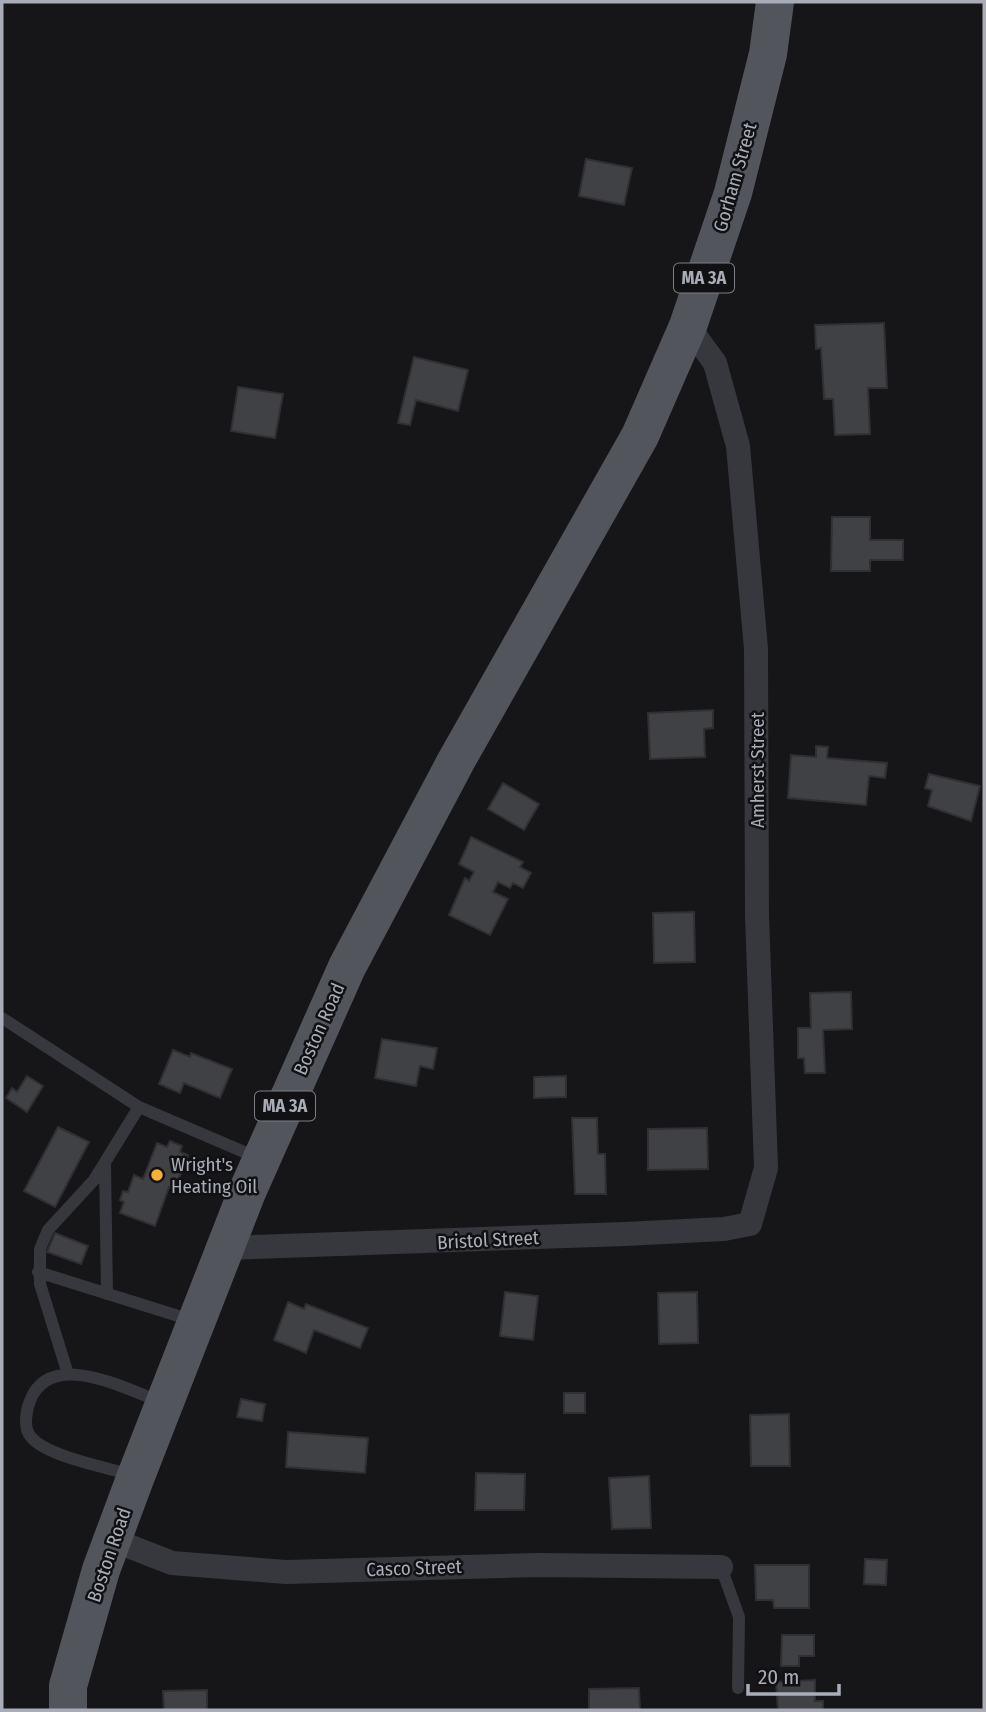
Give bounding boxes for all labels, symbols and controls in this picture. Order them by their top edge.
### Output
street label: Gorham Street [708,119,762,234]
road number: MA 3A [674,264,734,292]
street label: Amherst Street [746,711,769,828]
street label: Boston Road [289,979,349,1079]
road number: MA 3A [255,1092,315,1120]
place label: Wright's Heating Oil [171,1153,257,1198]
marker: Wright's Heating Oil [149,1167,165,1183]
street label: Bristol Street [436,1226,540,1254]
street label: Boston Road [82,1505,136,1605]
street label: Casco Street [366,1555,463,1581]
scale bar [748,1652,839,1696]
text: 20 m [758,1664,799,1690]

